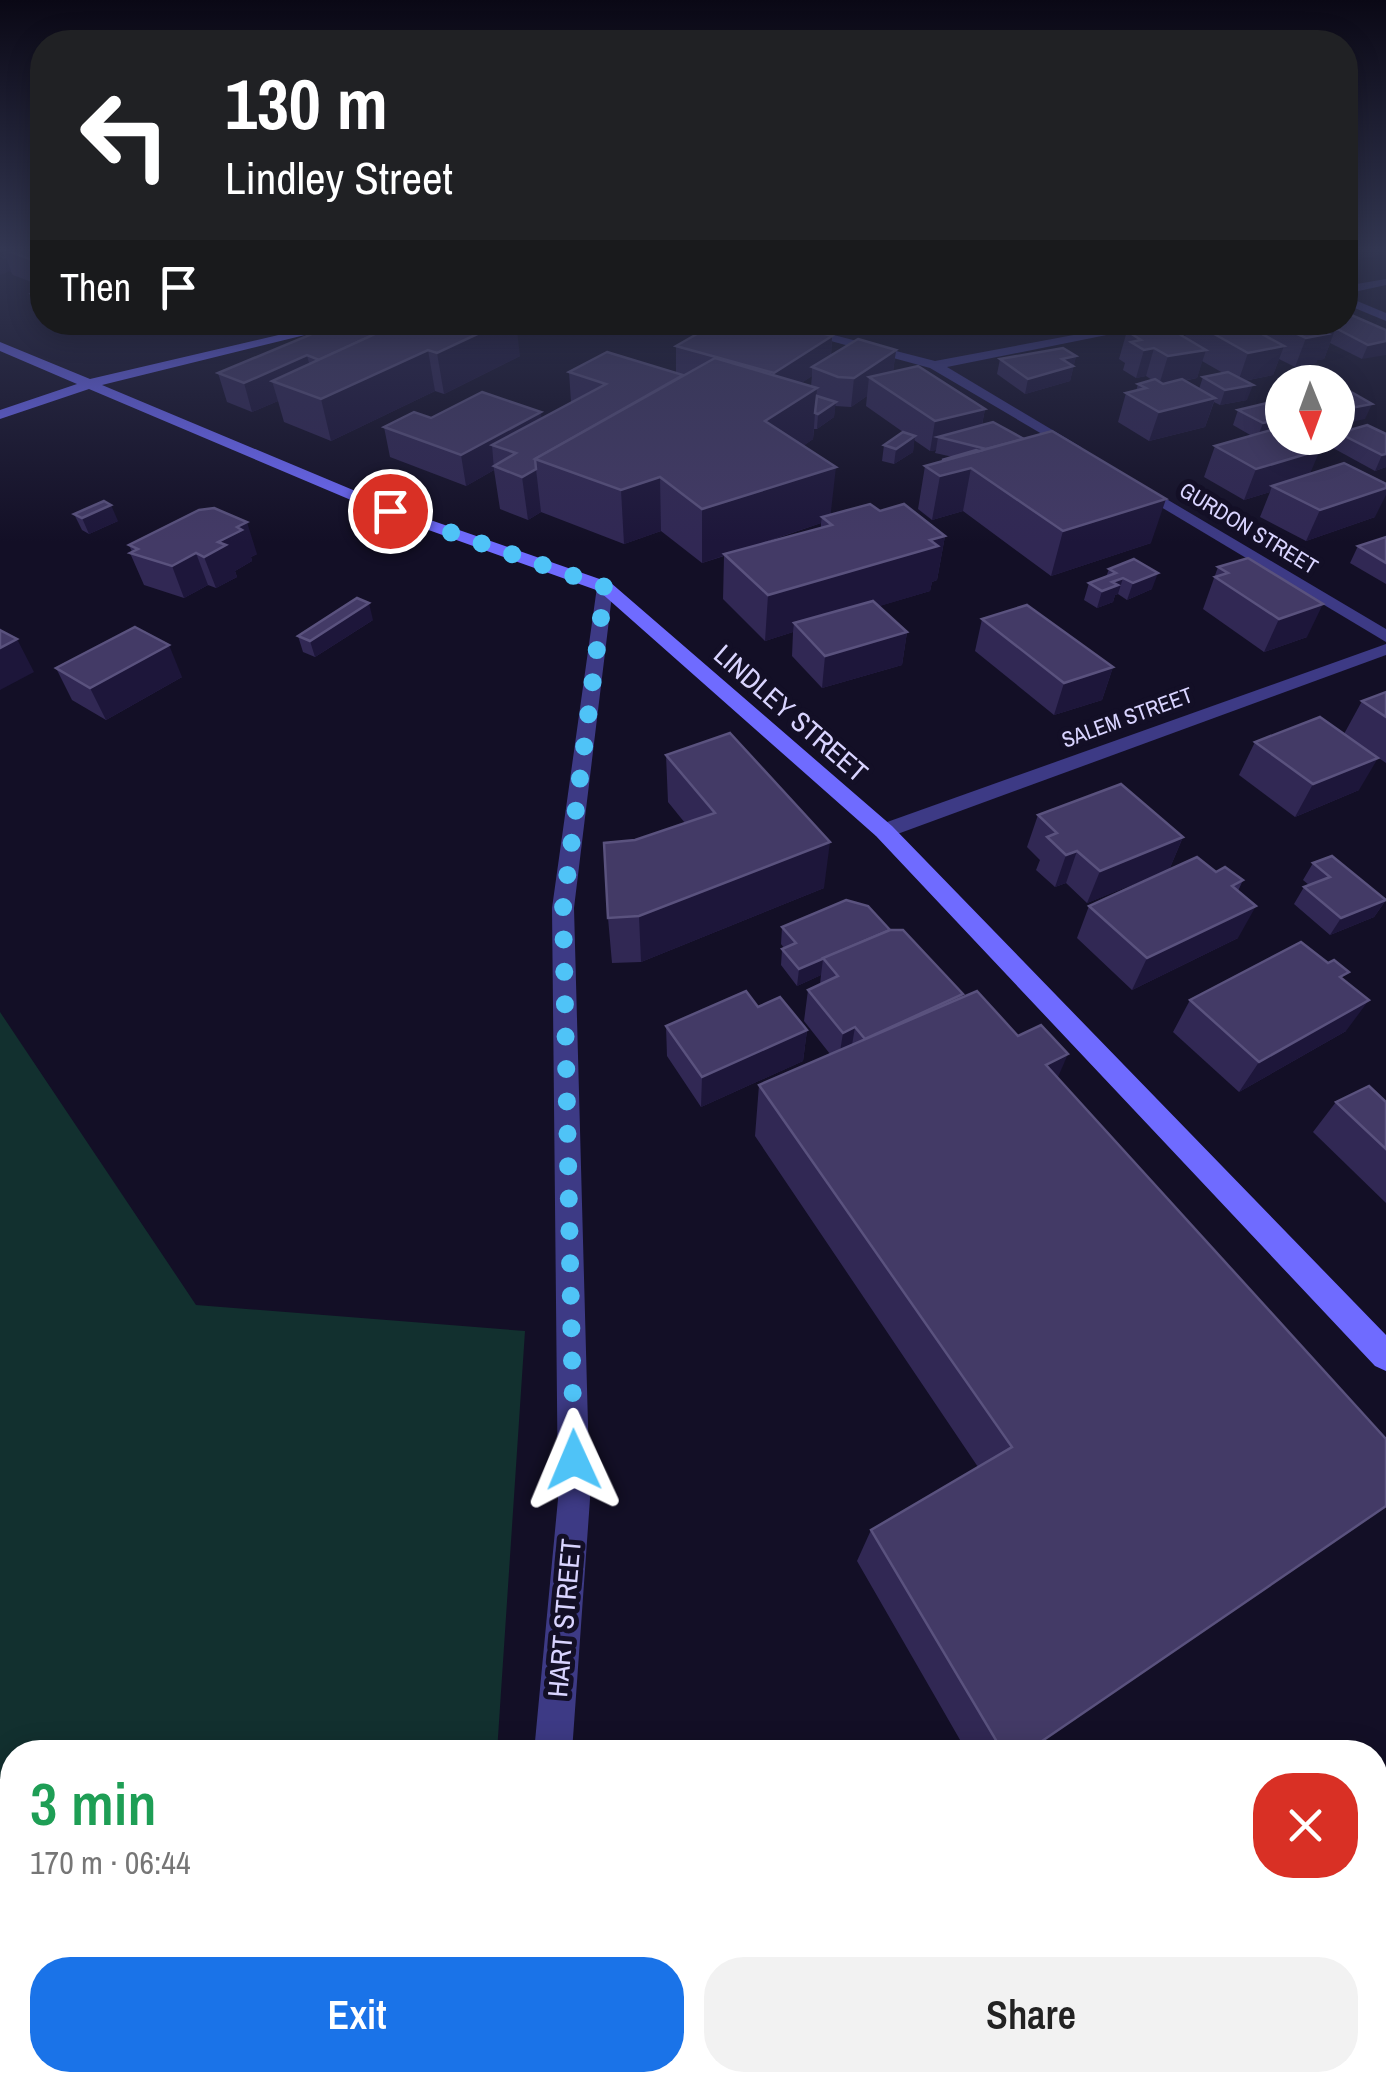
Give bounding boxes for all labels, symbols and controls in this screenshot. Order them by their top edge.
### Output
text: 130 m [225,57,388,151]
icon: left [60,70,190,200]
text: Lindley Street [225,147,453,208]
icon: arrive [151,260,206,315]
text: Then [60,262,131,313]
north arrow [1265,365,1355,455]
map controls [1265,365,1355,455]
pin [348,469,433,554]
street label: GURDON STREET [1174,475,1324,581]
icon: arrive [363,484,418,539]
street label: LINDLEY STREET [706,636,876,790]
street label: SALEM STREET [1057,679,1197,755]
position arrow [522,1408,626,1512]
street label: HART STREET [538,1537,590,1699]
text: 3 min [30,1763,157,1844]
button: close [1253,1773,1358,1878]
text: 170 m · 06:44 [30,1841,190,1884]
button: Exit [30,1957,684,2072]
button: Share [704,1957,1358,2072]

